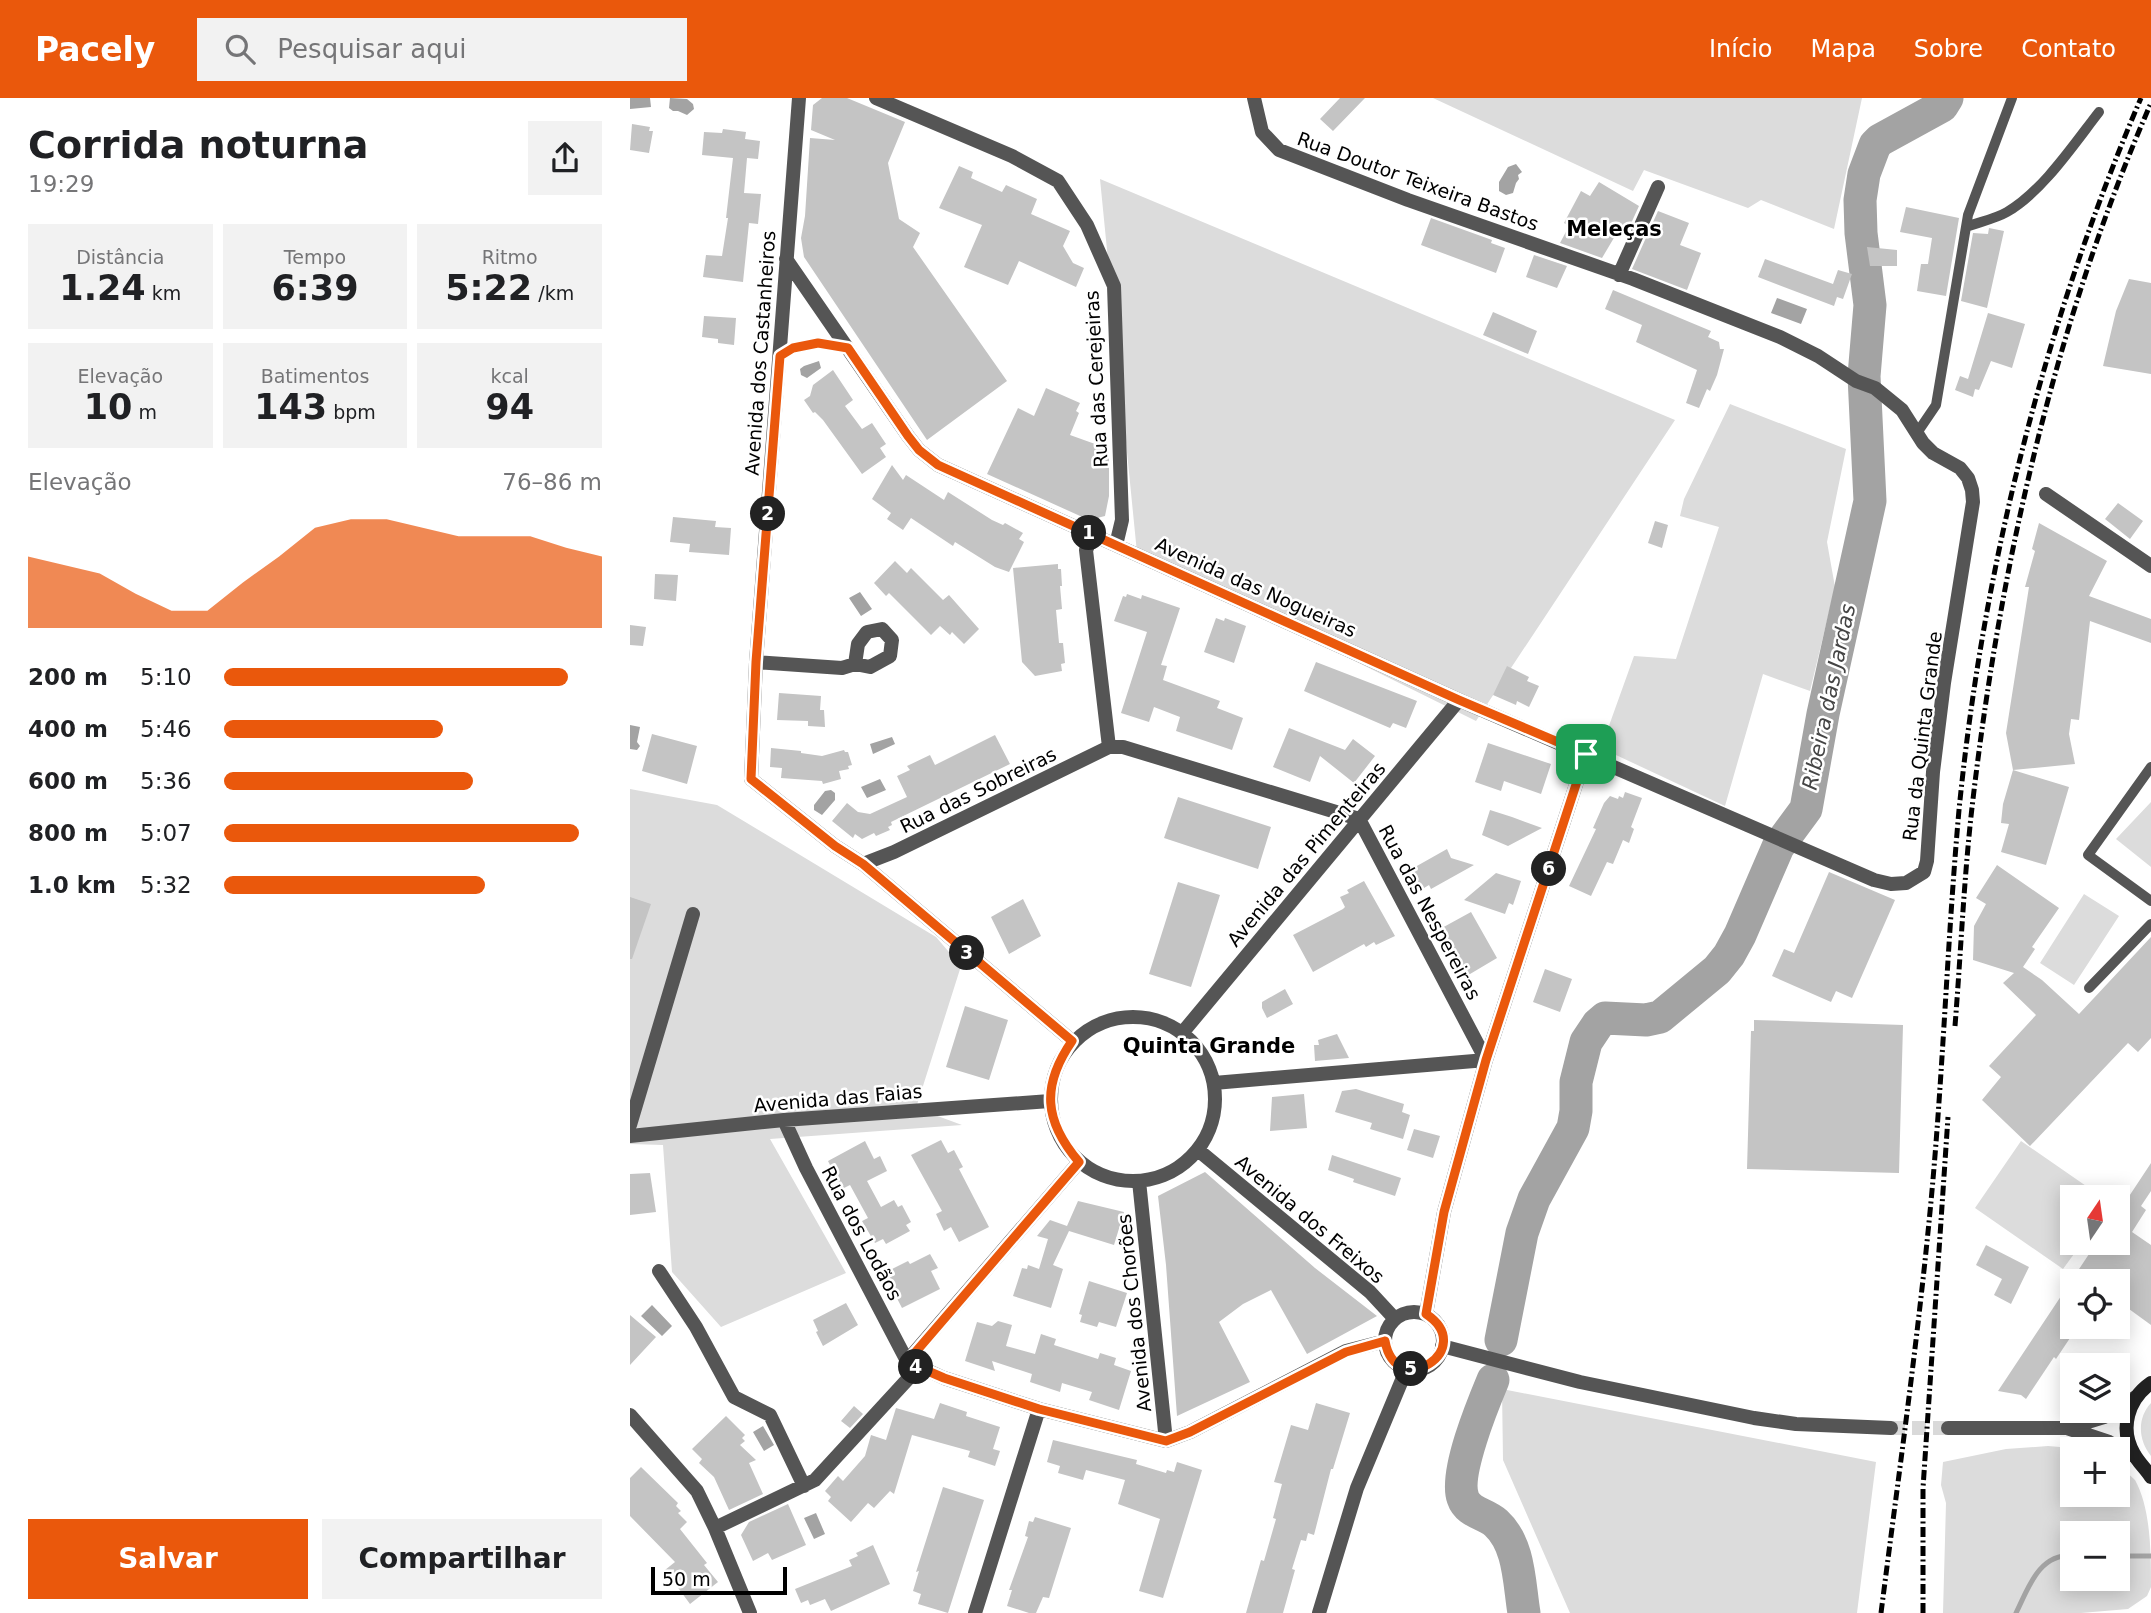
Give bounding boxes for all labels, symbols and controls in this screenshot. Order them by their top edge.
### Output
search box [197,18,687,81]
text: Pacely [35,30,155,69]
icon: search [221,30,259,68]
text: Pesquisar aqui [277,34,466,64]
text: Início [1709,35,1773,63]
text: Mapa [1811,35,1876,63]
text: Sobre [1914,35,1983,63]
text: Contato [2021,35,2116,63]
button: share [528,121,602,195]
text: Corrida noturna [28,123,368,167]
street label: Rua Doutor Teixeira Bastos [1294,127,1542,235]
text: 19:29 [28,171,94,197]
district label: Meleças [1566,217,1662,241]
street label: Avenida dos Castanheiros [740,230,780,476]
text: Distância [76,246,164,268]
text: Tempo [284,246,346,268]
text: Ritmo [482,246,538,268]
text: 1.24 [59,268,146,308]
text: 6:39 [271,268,359,308]
text: 5:22 [445,268,532,308]
text: km [146,282,181,304]
text: /km [532,282,574,304]
street label: Rua das Cerejeiras [1080,290,1112,468]
text: Elevação [78,365,163,387]
text: Batimentos [261,365,369,387]
text: kcal [490,365,529,387]
text: 10 [84,387,132,427]
text: 143 [254,387,327,427]
text: 94 [485,387,534,427]
text: m [132,401,157,423]
text: bpm [327,401,376,423]
text: Elevação [28,469,132,495]
text: 76–86 m [502,469,602,495]
pin: 2 [750,496,786,532]
text: 2 [761,502,774,524]
pin: 1 [1072,516,1106,550]
text: 1 [1082,521,1095,543]
street label: Avenida das Nogueiras [1152,533,1360,641]
water label: Ribeira das Jardas [1798,602,1860,792]
street label: Rua da Quinta Grande [1898,630,1946,842]
text: 200 m [28,664,108,690]
text: 5:10 [140,664,192,690]
text: 400 m [28,716,108,742]
text: 5:46 [140,716,192,742]
pin [1556,724,1616,784]
icon: arrive [1567,735,1605,773]
street label: Rua das Sobreiras [896,743,1060,837]
street label: Avenida das Pimenteiras [1222,757,1390,951]
text: 600 m [28,768,108,794]
text: 5:36 [140,768,192,794]
text: 800 m [28,820,108,846]
text: 5:07 [140,820,192,846]
street label: Rua das Nespereiras [1375,821,1485,1003]
pin: 6 [1532,852,1566,886]
text: 6 [1542,857,1555,879]
text: 1.0 km [28,872,116,898]
text: 5:32 [140,872,192,898]
pin: 3 [950,936,984,970]
text: 3 [960,941,973,963]
district label: Quinta Grande [1123,1034,1295,1058]
street label: Avenida das Faias [753,1080,923,1116]
street label: Avenida dos Freixos [1231,1150,1389,1288]
street label: Rua dos Lodãos [817,1162,907,1304]
north arrow [2060,1185,2130,1255]
map controls [2060,1185,2130,1591]
street label: Avenida dos Chorões [1113,1213,1155,1413]
button: locate [2060,1269,2130,1339]
pin: 4 [898,1350,934,1384]
pin: 5 [1394,1352,1428,1386]
button: layers [2060,1353,2130,1423]
text: 4 [909,1355,922,1377]
text: 5 [1404,1357,1417,1379]
button: + [2060,1437,2130,1507]
button: Salvar [28,1519,308,1599]
button: Compartilhar [322,1519,602,1599]
button: − [2060,1521,2130,1591]
scale bar [651,1564,788,1596]
text: 50 m [662,1568,711,1590]

